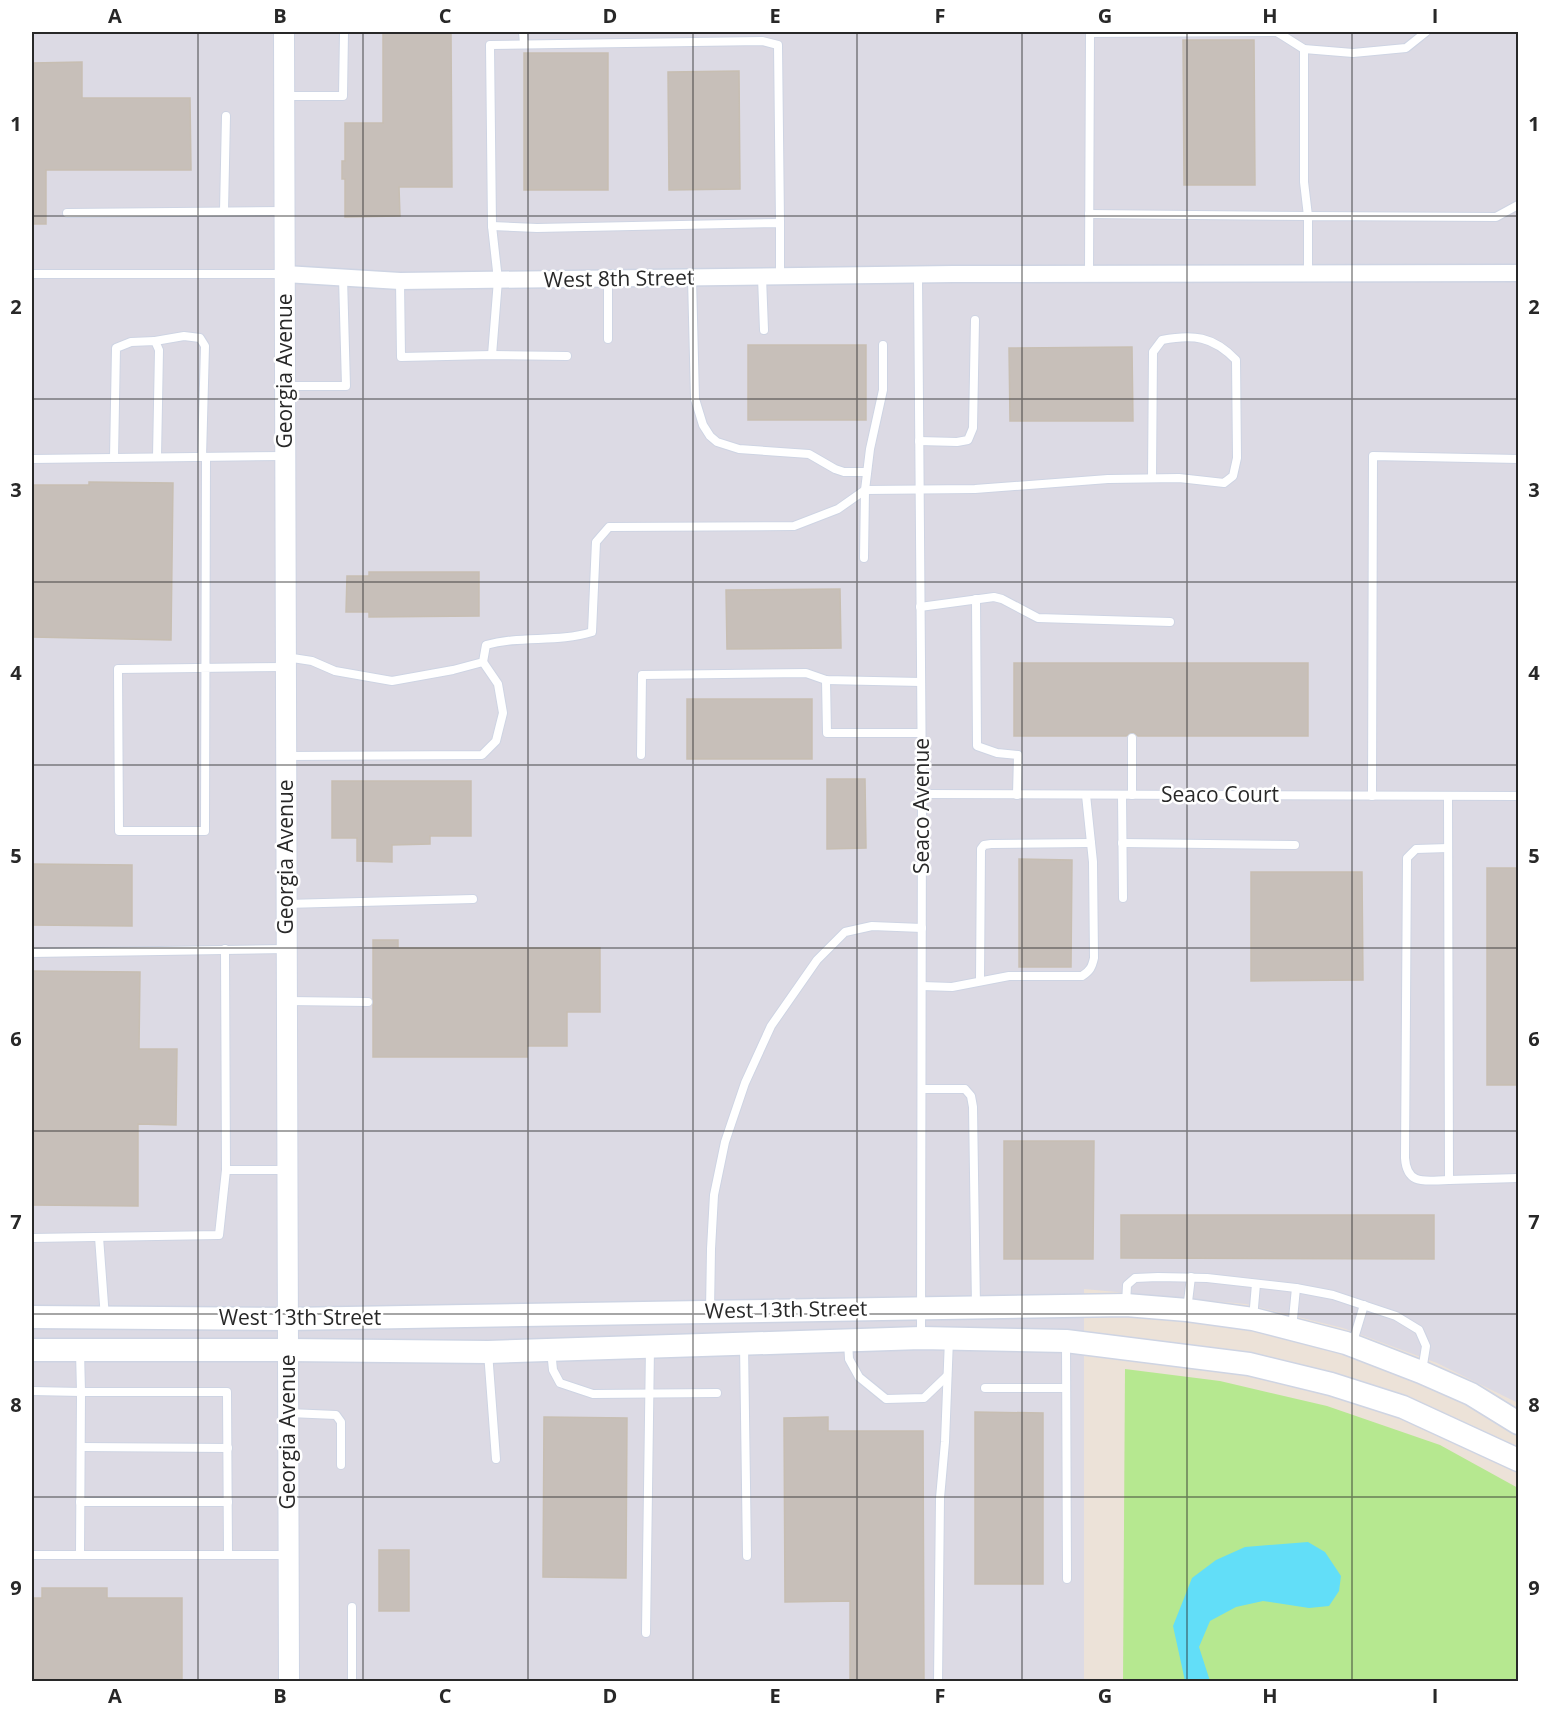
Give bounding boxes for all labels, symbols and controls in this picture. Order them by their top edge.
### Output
text: A [108,2,122,29]
text: B [273,2,287,29]
text: C [439,2,452,29]
text: D [603,2,617,29]
text: E [769,2,781,29]
text: F [935,2,945,29]
text: G [1098,2,1112,29]
text: H [1262,2,1278,29]
text: I [1432,2,1438,29]
text: 1 [10,110,22,137]
text: 1 [1528,110,1540,137]
street label: West 8th Street [543,263,695,293]
text: 2 [10,293,22,320]
street label: Georgia Avenue [270,293,298,449]
text: 2 [1528,293,1540,320]
text: 3 [10,476,22,503]
text: 3 [1528,476,1540,503]
text: 4 [10,659,22,686]
text: 4 [1528,659,1540,686]
street label: Seaco Avenue [907,738,935,874]
street label: Georgia Avenue [271,779,299,935]
street label: Seaco Court [1161,780,1279,808]
text: 5 [10,842,22,869]
text: 5 [1528,842,1540,869]
text: 6 [10,1025,22,1052]
text: 6 [1528,1025,1540,1052]
text: 7 [10,1208,22,1235]
text: 7 [1528,1208,1540,1235]
street label: West 13th Street [704,1294,868,1324]
street label: West 13th Street [219,1303,381,1331]
street label: Georgia Avenue [273,1354,301,1510]
text: 8 [10,1391,22,1418]
text: 8 [1528,1391,1540,1418]
text: 9 [10,1574,22,1601]
text: 9 [1528,1574,1540,1601]
text: A [108,1682,122,1709]
text: B [273,1682,287,1709]
text: C [439,1682,452,1709]
text: D [603,1682,617,1709]
text: E [769,1682,781,1709]
text: F [935,1682,945,1709]
text: G [1098,1682,1112,1709]
text: H [1262,1682,1278,1709]
text: I [1432,1682,1438,1709]

